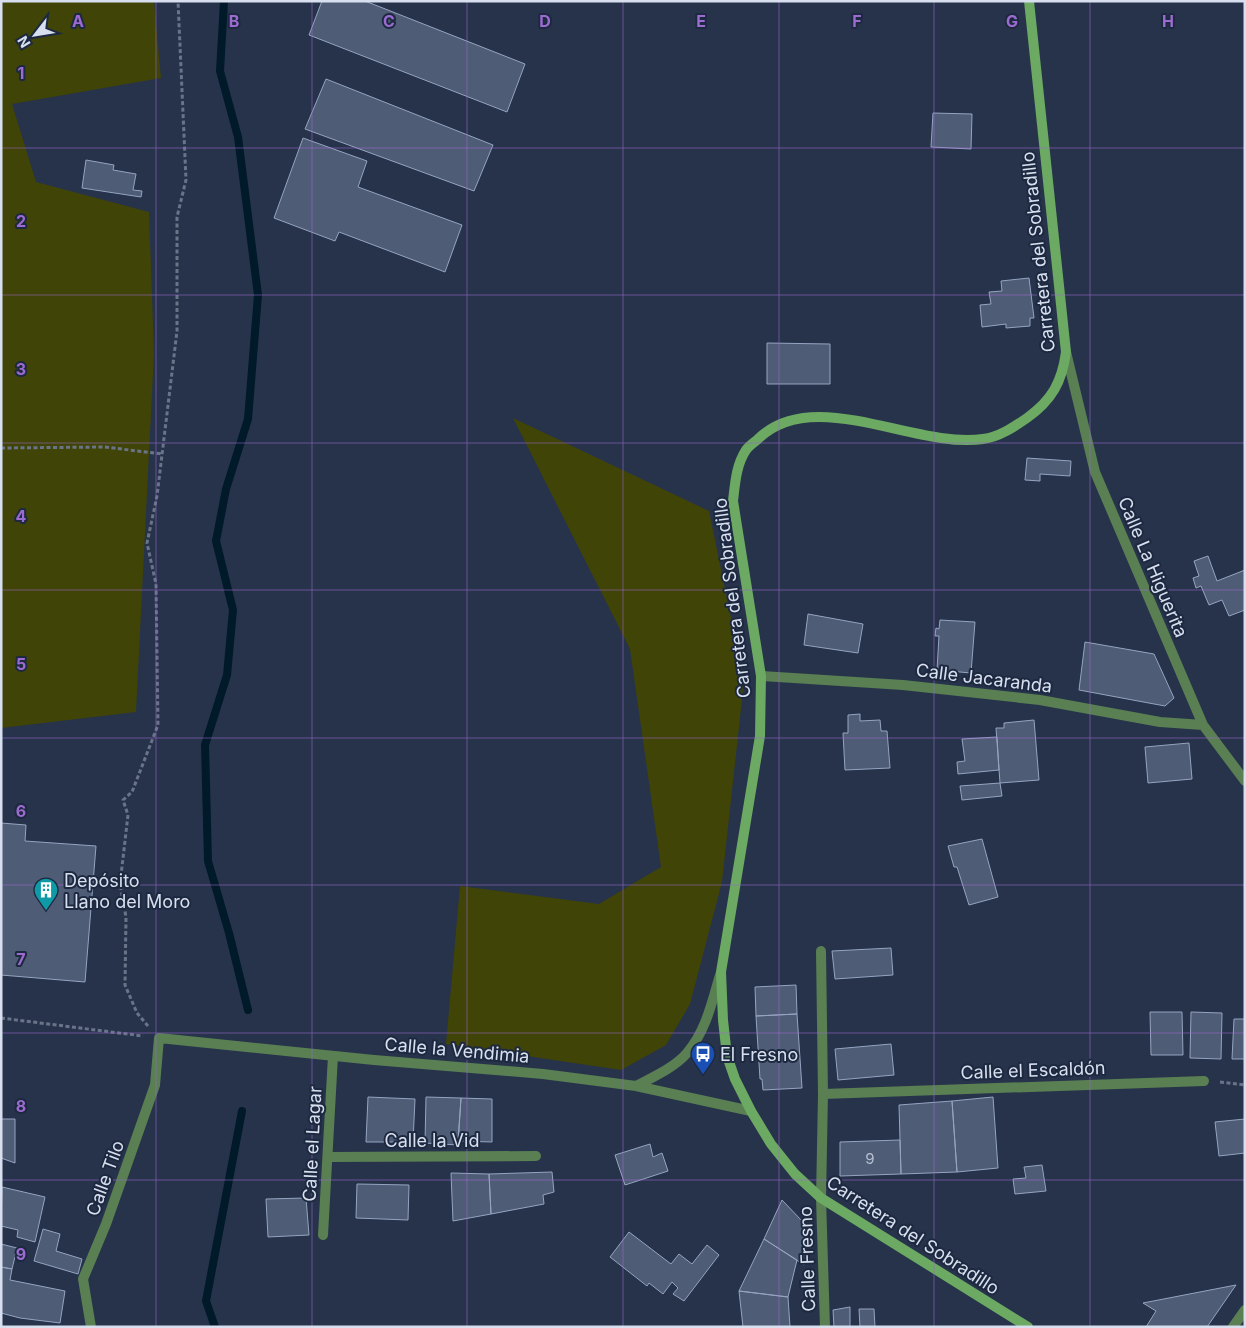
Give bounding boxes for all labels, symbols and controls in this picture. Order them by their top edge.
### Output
north arrow [10,10,60,60]
text: A [72,11,84,31]
text: B [229,11,239,31]
text: C [383,11,395,31]
text: D [539,11,551,31]
text: E [696,11,706,31]
text: F [852,11,862,31]
text: G [1006,11,1018,31]
text: H [1162,11,1174,31]
text: N [13,33,33,51]
text: 1 [18,63,24,83]
street label: Carretera del Sobradillo [1017,151,1059,353]
text: 2 [16,211,26,231]
text: 3 [16,359,26,379]
street label: Calle La Higuerita [1114,494,1192,640]
street label: Carretera del Sobradillo [709,497,755,699]
text: 4 [16,506,27,526]
text: 5 [16,654,26,674]
street label: Calle Jacaranda [915,659,1053,697]
text: 6 [16,801,26,821]
place label: Depósito Llano del Moro [64,870,190,912]
building icon: Depósito Llano del Moro [33,877,59,911]
text: 7 [16,949,26,969]
street label: Calle la Vendimia [384,1033,530,1067]
bus stop icon: El Fresno [690,1041,716,1075]
place label: El Fresno [720,1044,798,1065]
street label: Calle el Escaldón [960,1057,1106,1083]
street label: Calle el Lagar [298,1085,326,1202]
text: 8 [16,1096,26,1116]
street label: Calle la Vid [385,1130,479,1151]
street label: Calle Tilo [82,1137,128,1219]
house number: 9 [865,1149,875,1168]
street label: Carretera del Sobradillo [823,1171,1003,1299]
street label: Calle Fresno [795,1206,819,1312]
text: 9 [16,1244,26,1264]

